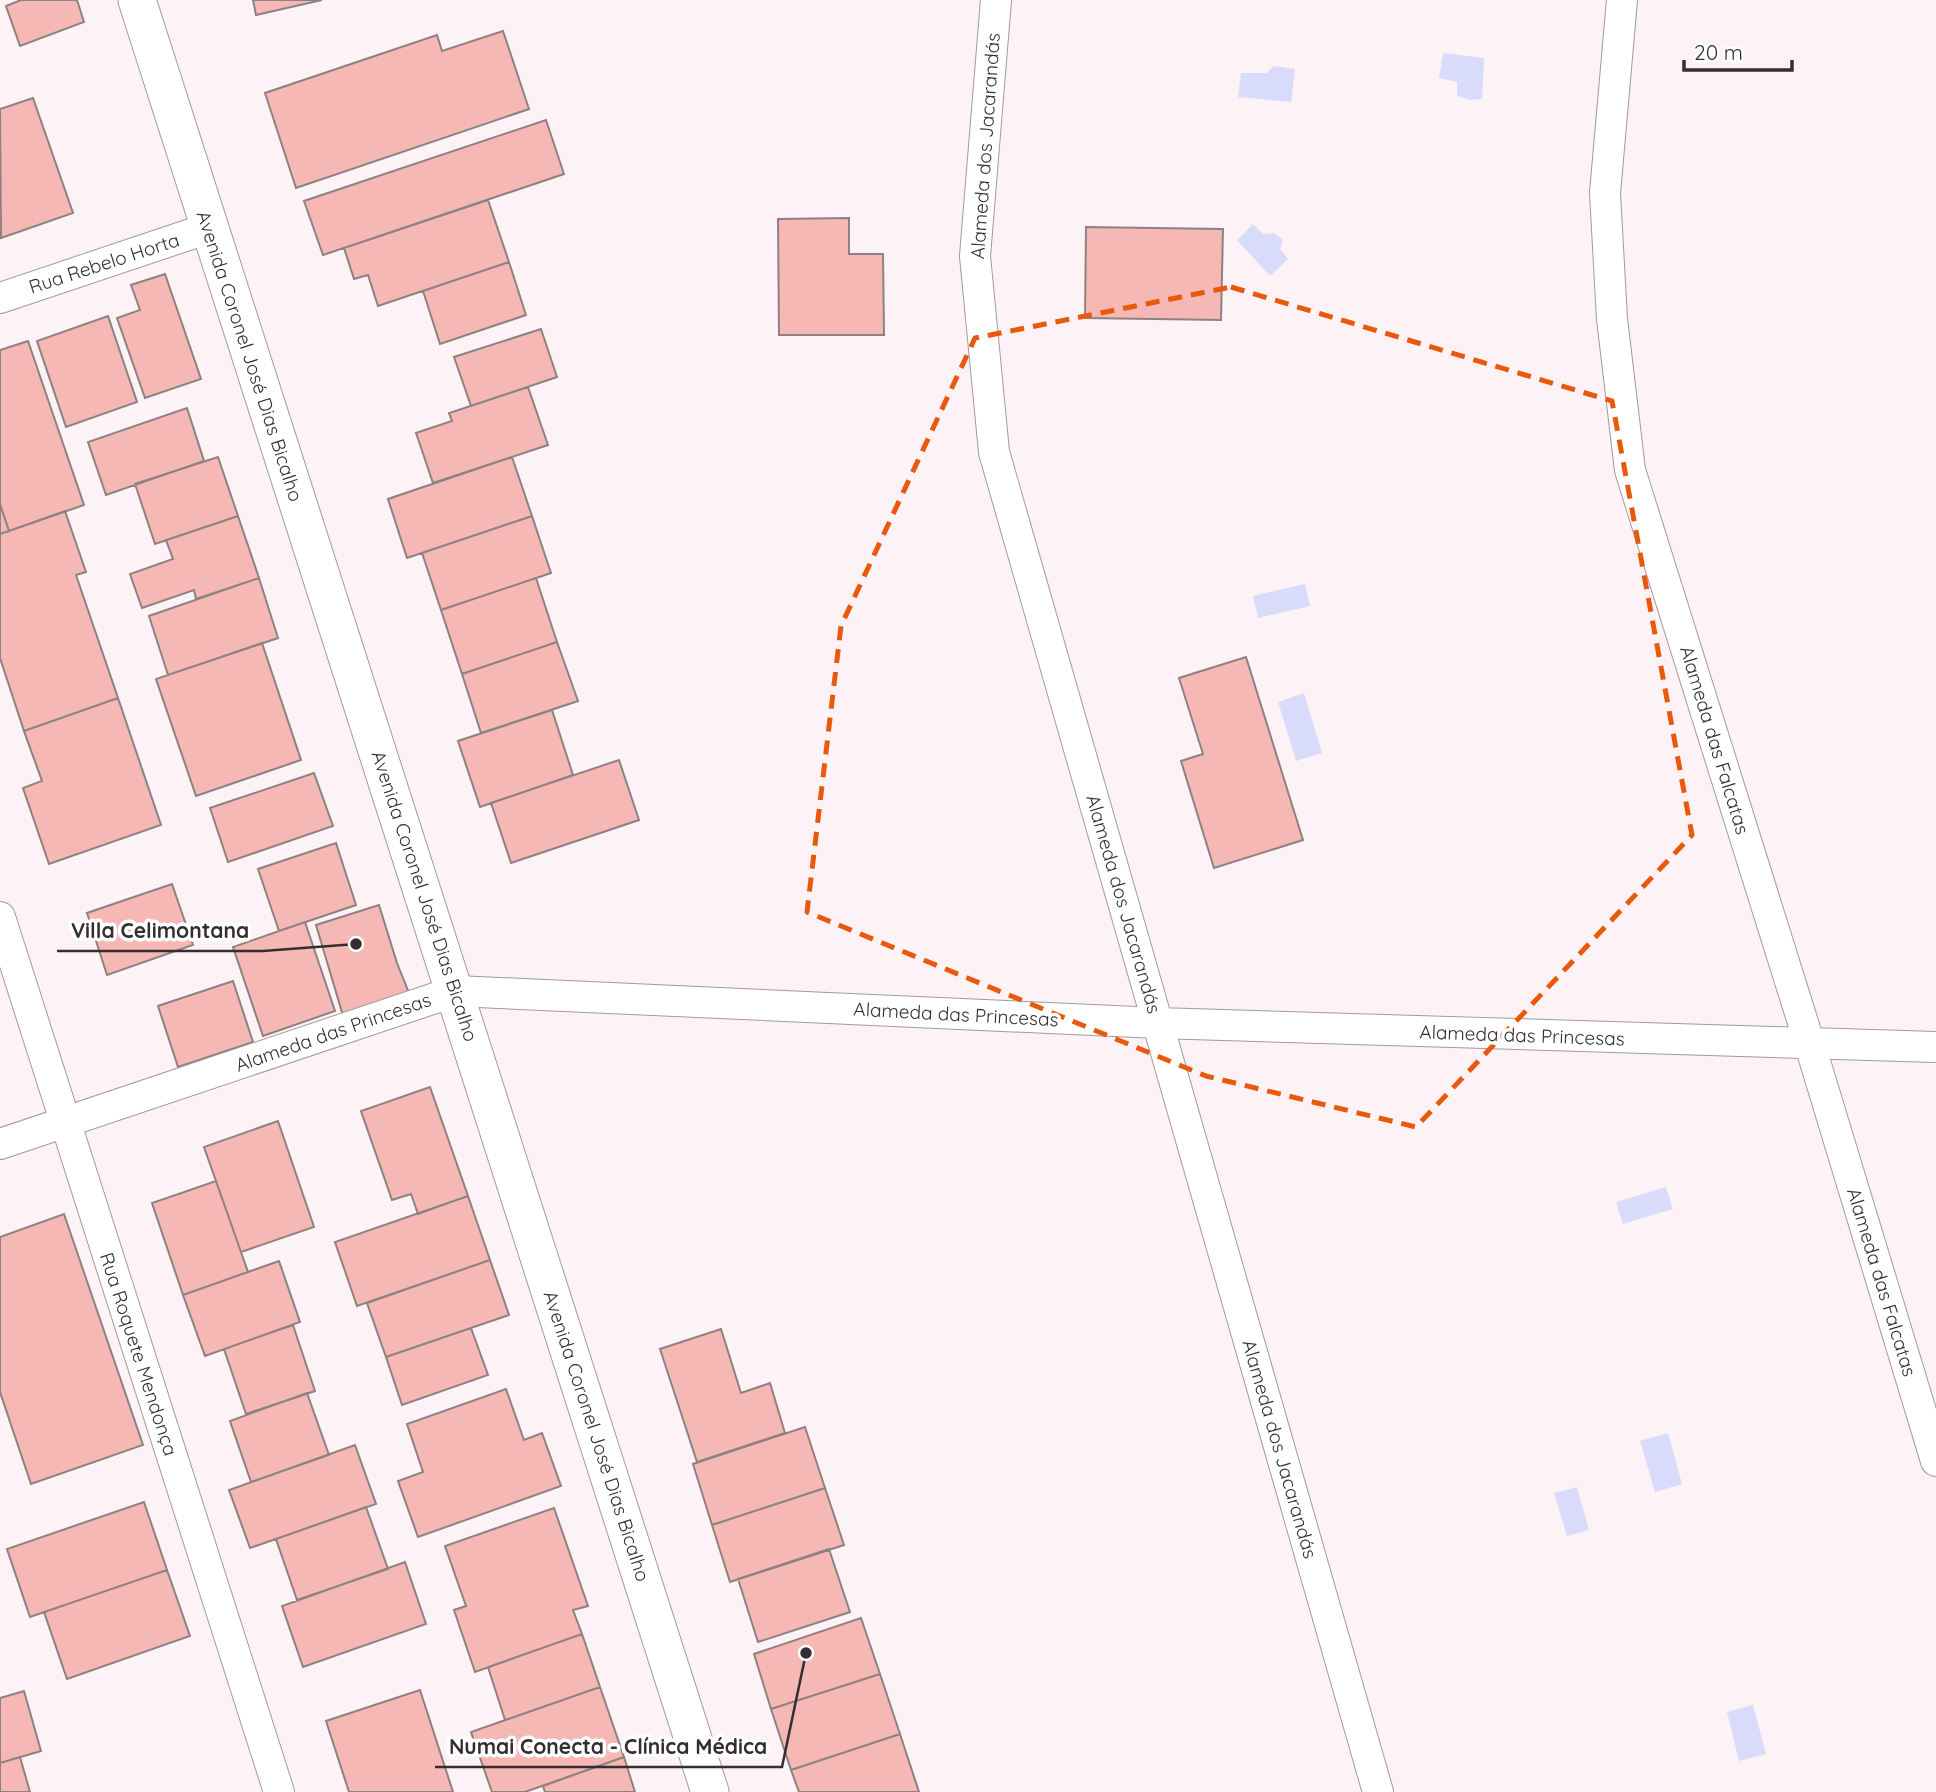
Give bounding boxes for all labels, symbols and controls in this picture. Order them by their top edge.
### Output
scale bar [1684,28,1792,72]
street label: Alameda dos Jacarandás [965,32,1005,260]
text: 20 m [1694,39,1743,65]
street label: Avenida Coronel José Dias Bicalho [192,208,308,504]
street label: Rua Rebelo Horta [26,227,182,299]
street label: Alameda das Falcatas [1675,643,1755,837]
street label: Avenida Coronel José Dias Bicalho [367,748,483,1044]
street label: Alameda dos Jacarandás [1081,792,1167,1016]
callout: Villa Celimontana [57,909,263,951]
text: Villa Celimontana [71,917,249,943]
street label: Alameda das Princesas [232,987,434,1077]
street label: Alameda das Princesas [853,997,1059,1031]
street label: Alameda das Princesas [1419,1019,1625,1051]
street label: Alameda das Falcatas [1842,1185,1922,1379]
street label: Rua Roquete Mendonça [95,1249,183,1459]
street label: Avenida Coronel José Dias Bicalho [539,1288,655,1584]
street label: Alameda dos Jacarandás [1237,1337,1323,1561]
callout: Numai Conecta - Clínica Médica [435,1725,782,1767]
text: Numai Conecta - Clínica Médica [449,1733,767,1759]

